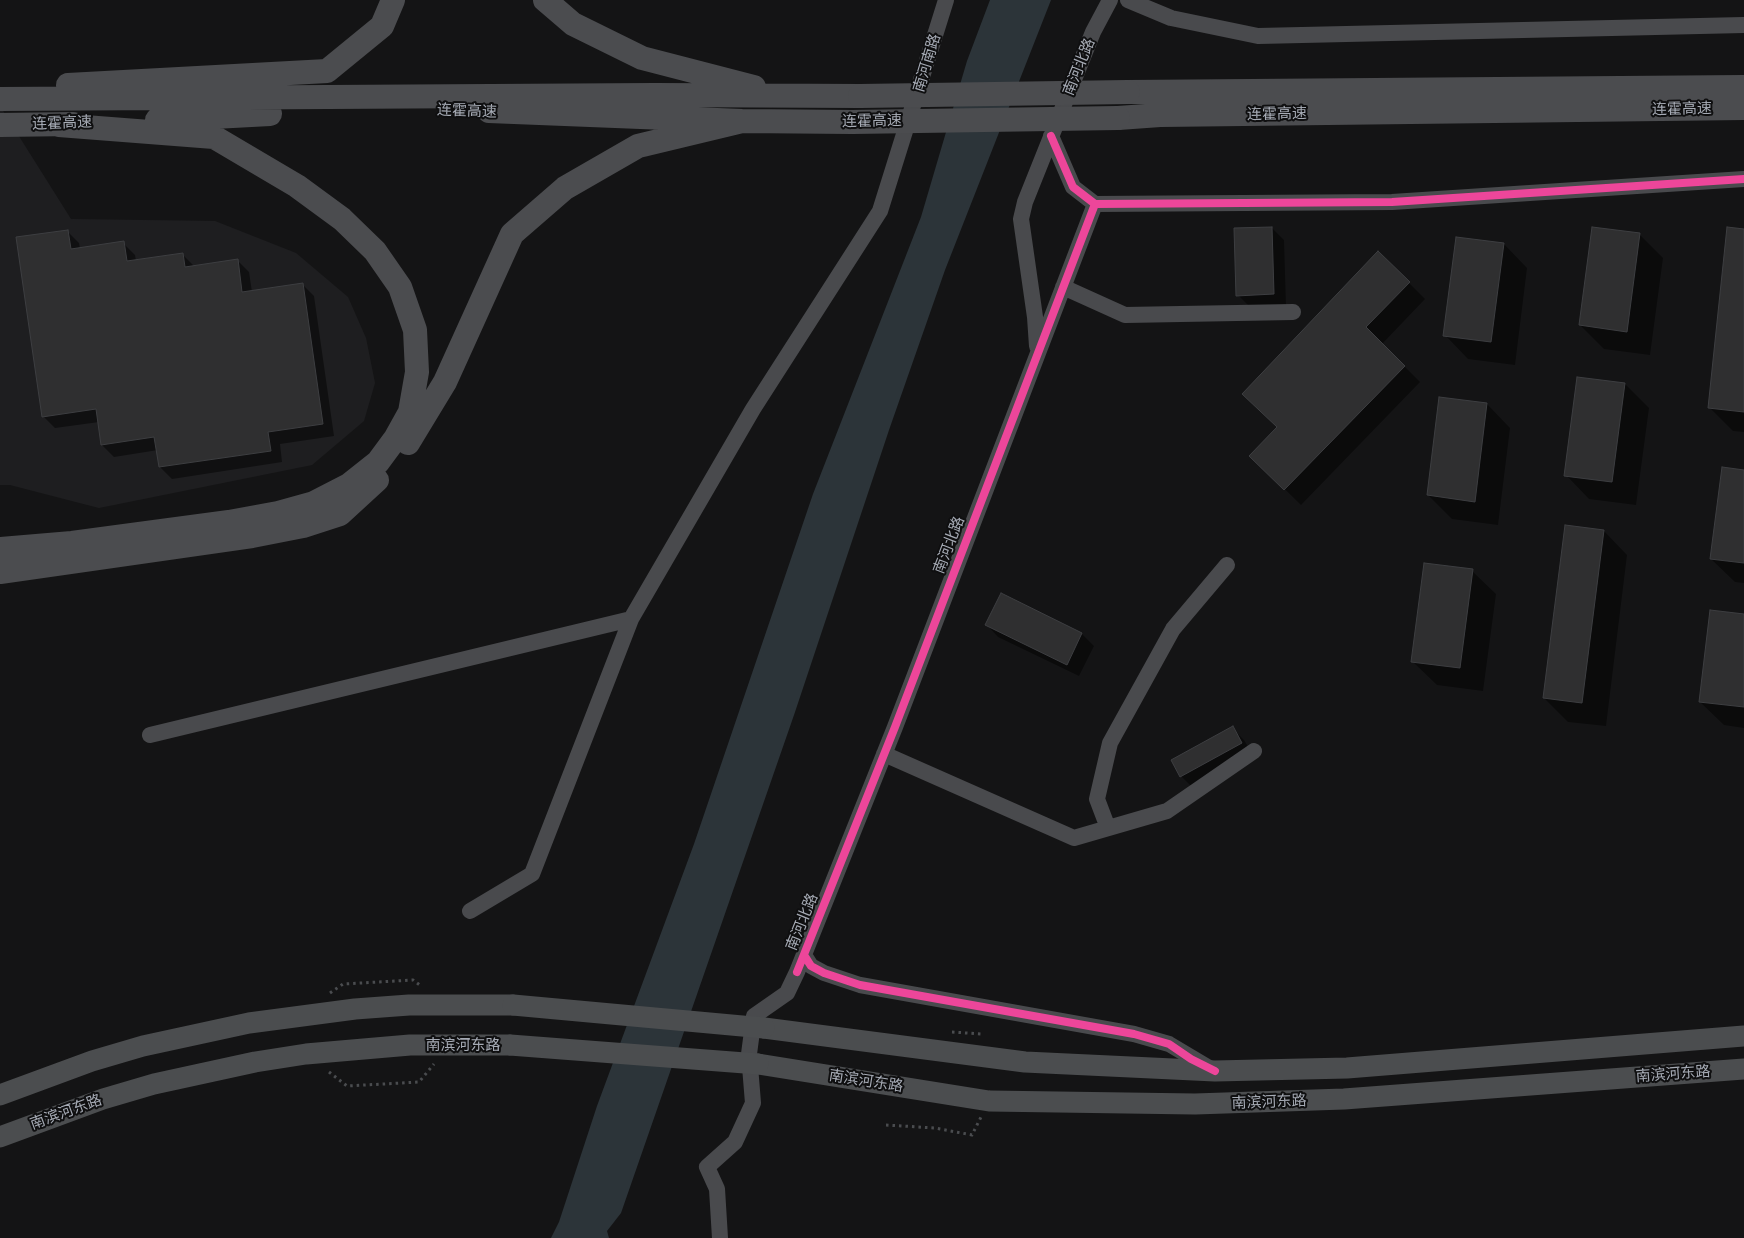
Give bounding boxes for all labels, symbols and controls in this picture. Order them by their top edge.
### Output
street label: 南河南路 [910,32,944,94]
street label: 南河北路 [1059,36,1099,98]
street label: 连霍高速 [1652,99,1712,119]
street label: 连霍高速 [437,101,497,121]
street label: 连霍高速 [1247,104,1307,124]
street label: 连霍高速 [842,111,902,131]
street label: 连霍高速 [32,113,92,133]
street label: 南河北路 [930,514,968,576]
street label: 南河北路 [782,891,822,953]
street label: 南滨河东路 [426,1036,500,1054]
street label: 南滨河东路 [1635,1062,1711,1086]
street label: 南滨河东路 [828,1066,904,1096]
street label: 南滨河东路 [28,1091,104,1133]
street label: 南滨河东路 [1231,1092,1307,1112]

